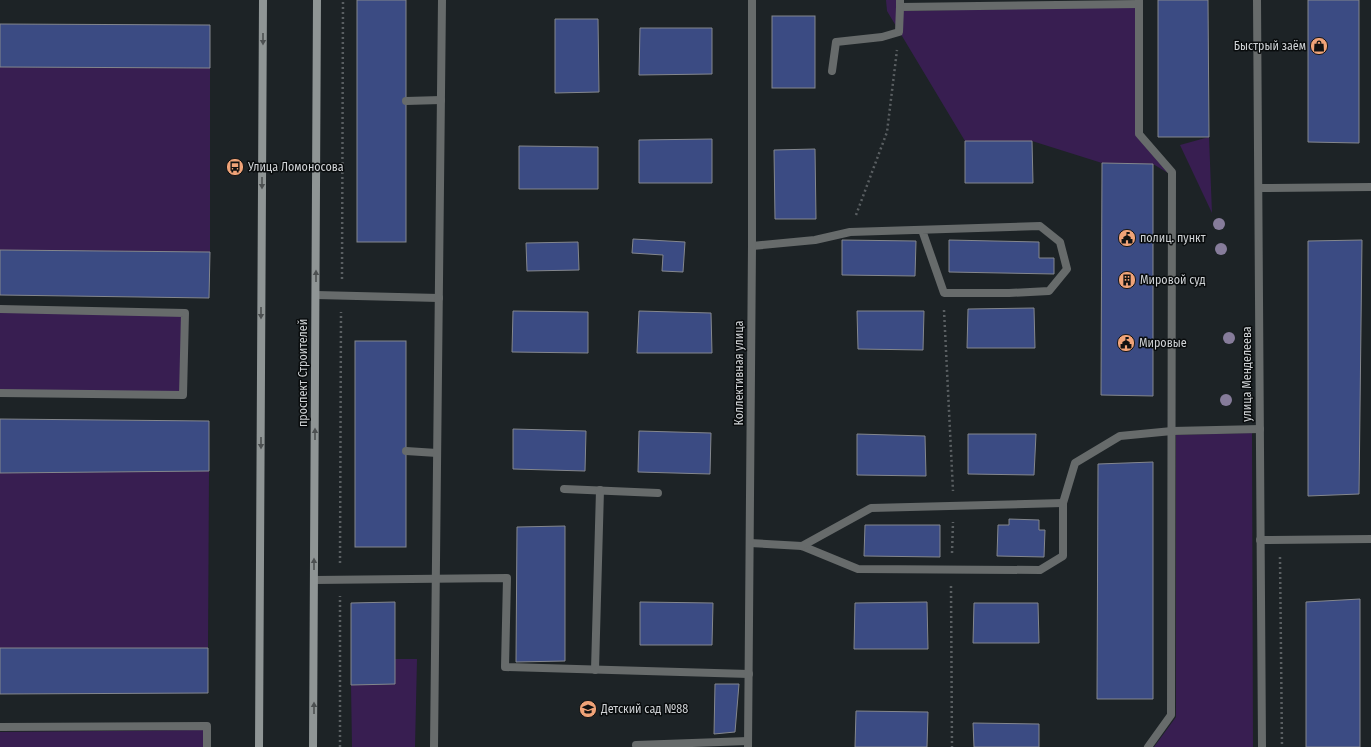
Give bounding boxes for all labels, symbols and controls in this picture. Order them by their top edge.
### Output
one-way arrow [260,33,266,46]
shop icon: Быстрый заём [1309,36,1329,56]
place label: Быстрый заём [1234,39,1306,53]
bus stop icon: Улица Ломоносова [225,157,245,177]
place label: Улица Ломоносова [247,160,344,174]
one-way arrow [259,177,265,190]
public building icon: полиц. пункт [1117,228,1137,248]
place label: полиц. пункт [1140,231,1206,245]
one-way arrow [313,269,319,282]
building icon: Мировой суд [1117,270,1137,290]
place label: Мировой суд [1140,273,1206,287]
one-way arrow [258,307,264,320]
street label: проспект Строителей [296,319,310,427]
street label: Коллективная улица [732,320,746,425]
street label: улица Менделеева [1240,326,1254,422]
public building icon: Мировые [1116,333,1136,353]
place label: Мировые [1139,336,1187,350]
one-way arrow [312,427,318,440]
one-way arrow [258,437,264,450]
one-way arrow [311,557,317,570]
school or university icon: Детский сад №88 [578,699,598,719]
one-way arrow [311,701,317,714]
place label: Детский сад №88 [600,702,688,716]

